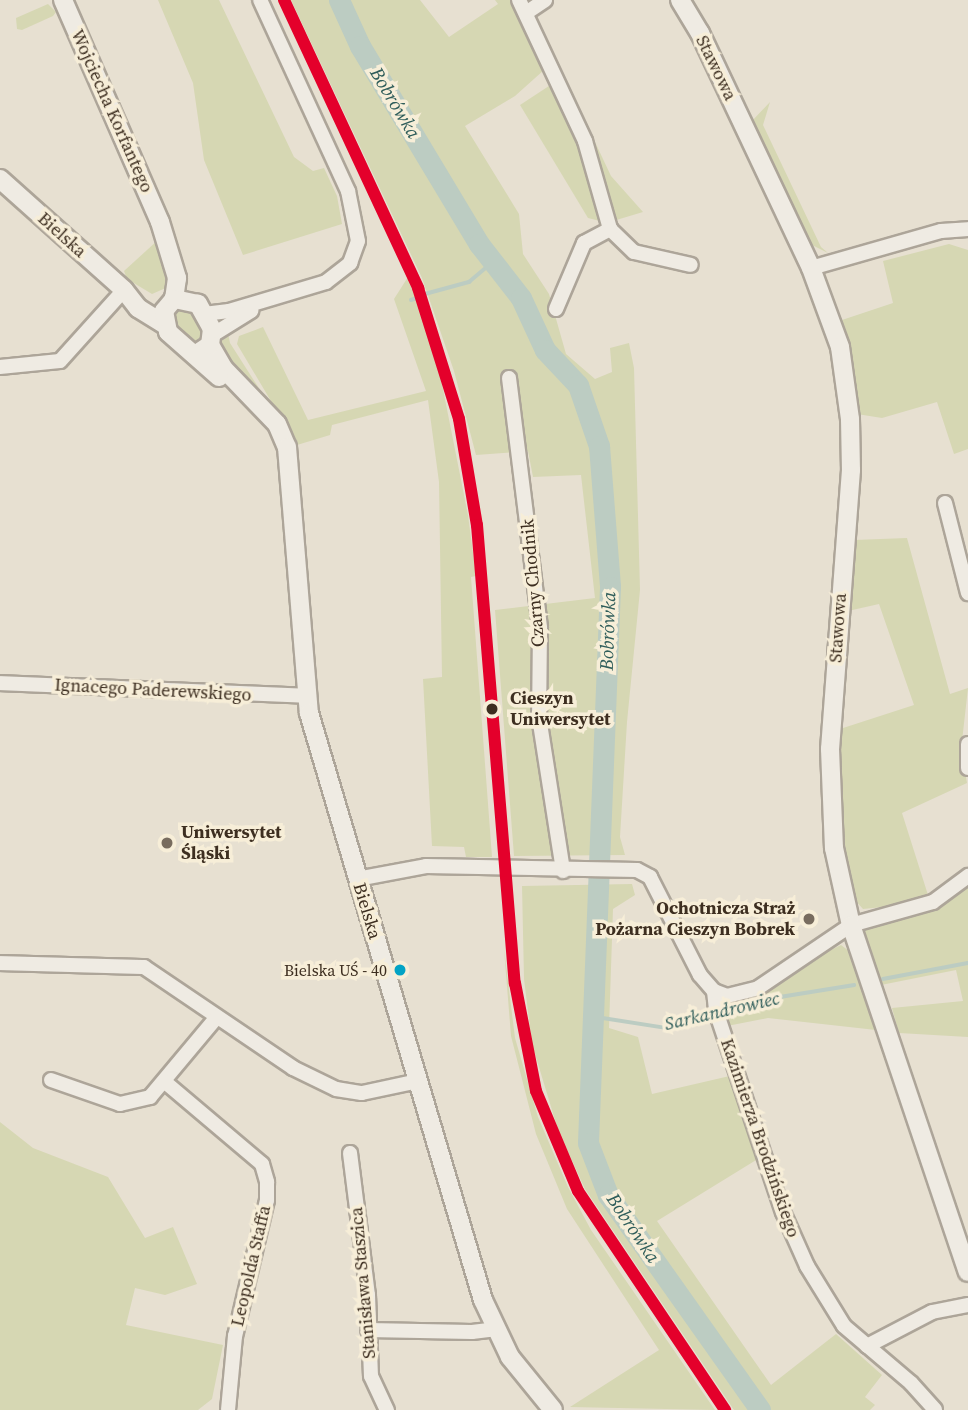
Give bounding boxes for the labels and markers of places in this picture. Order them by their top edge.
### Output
place label: Cieszyn Uniwersytet [510,688,610,730]
marker: Cieszyn Uniwersytet [480,697,504,721]
place label: Uniwersytet Śląski [181,822,281,864]
marker: Uniwersytet Śląski [159,835,175,851]
place label: Ochotnicza Straż Pożarna Cieszyn Bobrek [595,898,795,940]
marker: Ochotnicza Straż Pożarna Cieszyn Bobrek [801,911,817,927]
place label: Bielska UŚ - 40 [284,960,387,980]
marker: Bielska UŚ - 40 [393,963,407,977]

